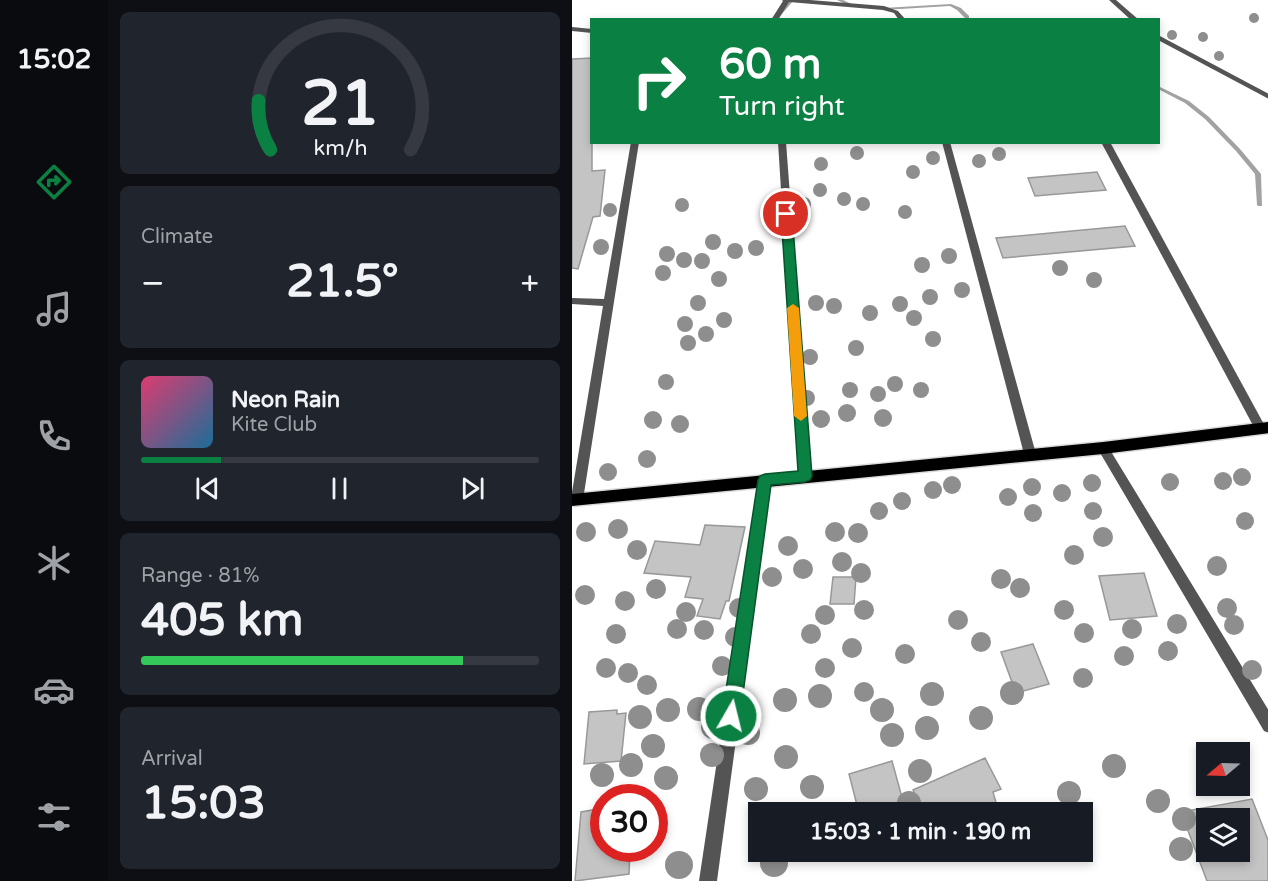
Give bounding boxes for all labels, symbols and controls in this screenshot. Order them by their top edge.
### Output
text: 60 m [719,39,821,90]
icon: right [620,42,698,120]
text: 15:02 [17,43,91,76]
text: 21 [301,67,379,142]
text: Turn right [719,90,845,123]
text: km/h [313,135,367,161]
icon: directions [33,161,75,203]
pin [760,188,811,239]
icon: arrive [769,197,802,230]
text: Climate [141,225,213,249]
text: 21.5° [286,255,399,309]
text: − [141,264,165,303]
text: + [520,264,539,303]
icon: music [33,288,75,330]
text: Neon Rain [231,387,340,413]
text: Kite Club [231,413,317,437]
icon: phone [33,415,75,457]
icon: previous [191,472,224,505]
icon: pause [323,472,356,505]
icon: next [456,472,489,505]
icon: climate [33,542,75,584]
text: Range · 81% [141,564,260,588]
text: 405 km [141,594,303,648]
icon: car [33,669,75,711]
position arrow [699,684,763,748]
north arrow [1196,742,1250,796]
map controls [1196,742,1250,862]
text: Arrival [141,747,203,771]
text: 15:03 [141,777,266,831]
speed limit sign: 30 [590,784,668,862]
icon: filters [33,796,75,838]
button: layers [1196,808,1250,862]
text: 15:03 · 1 min · 190 m [810,819,1031,845]

